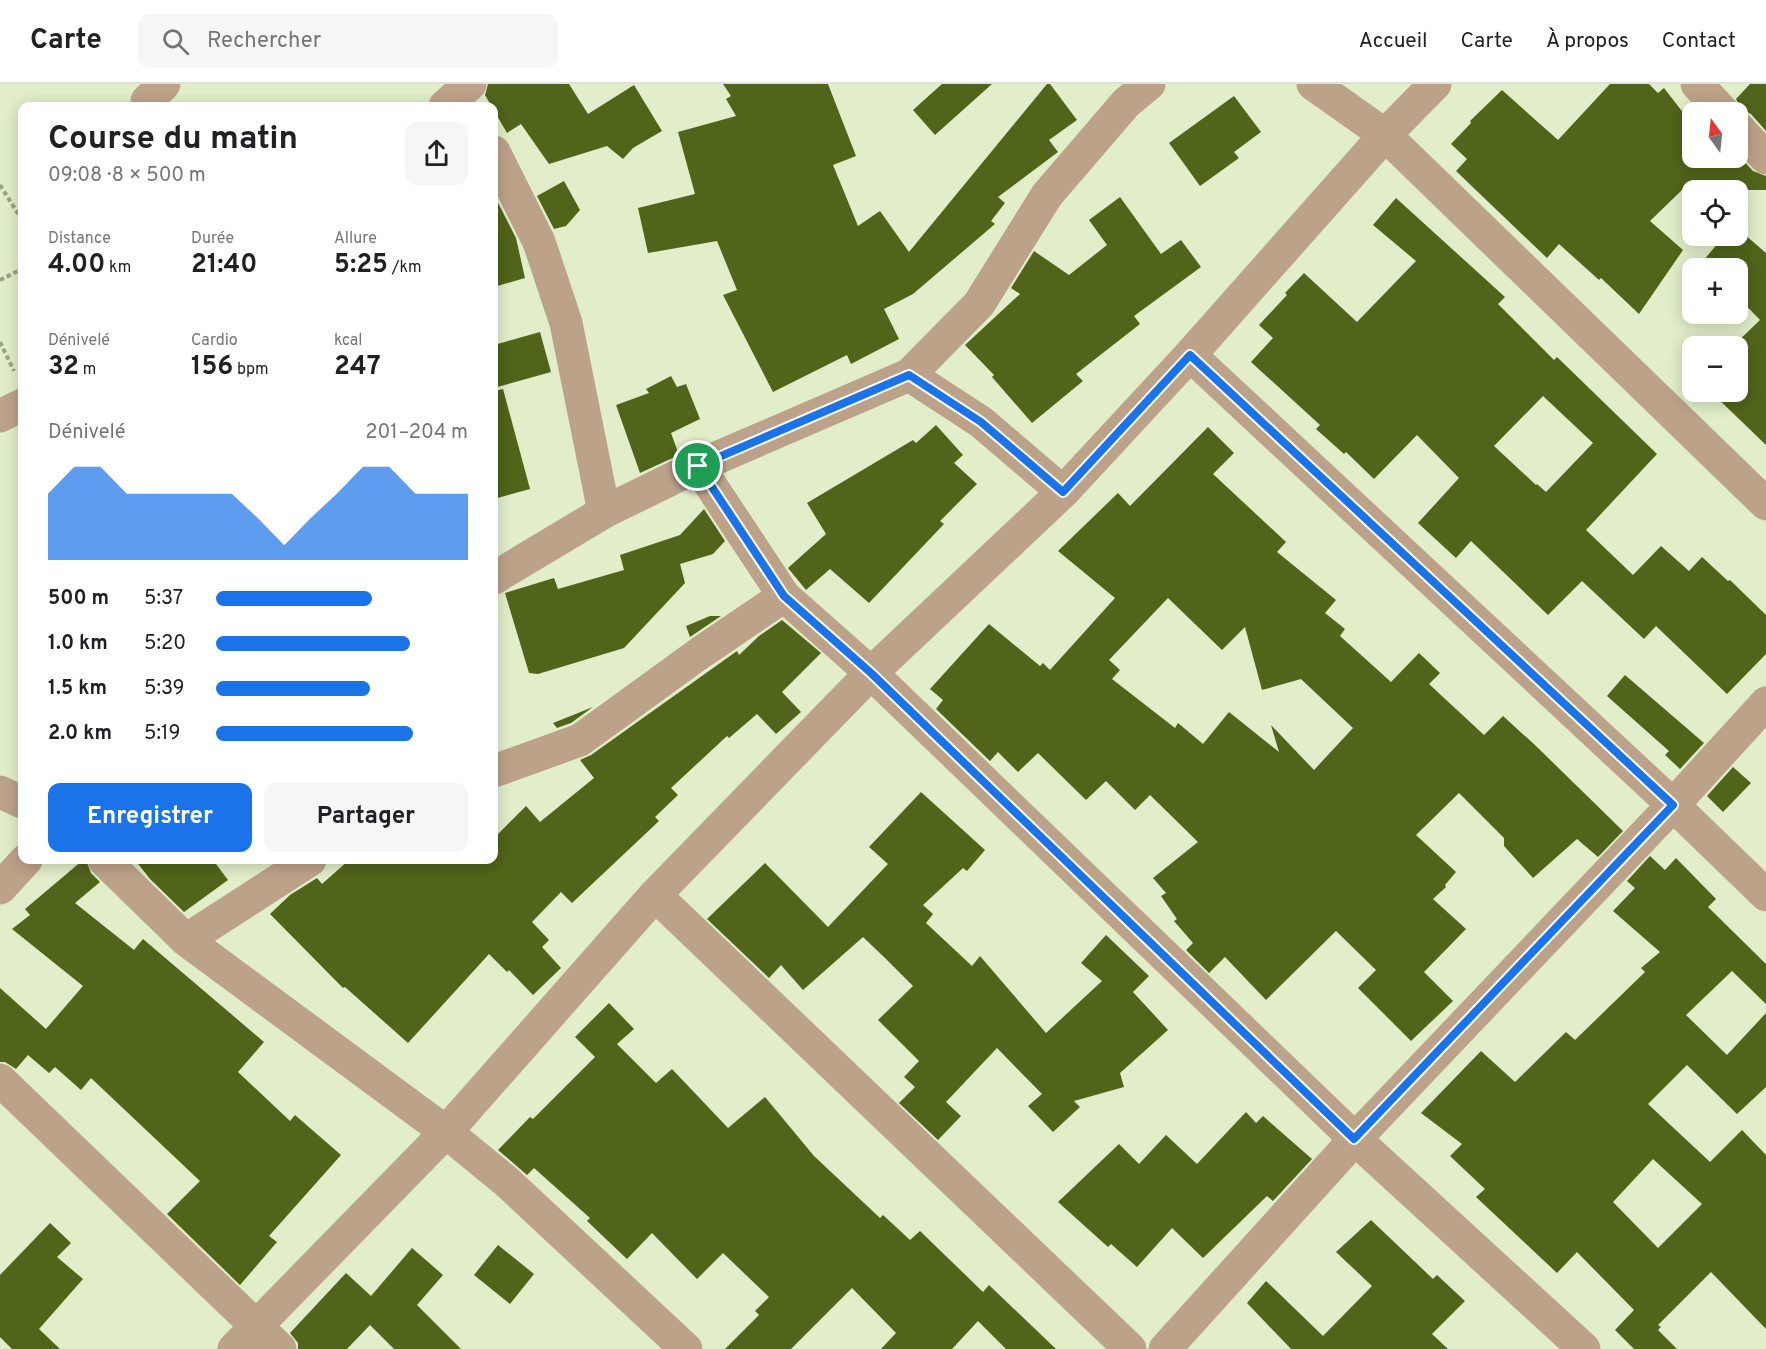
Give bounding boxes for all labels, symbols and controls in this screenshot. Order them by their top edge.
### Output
search box [138,14,558,68]
text: Carte [30,23,102,59]
icon: search [159,25,192,58]
text: Rechercher [207,28,321,55]
text: Accueil [1359,28,1428,55]
text: Carte [1461,28,1513,55]
text: À propos [1546,28,1629,55]
text: Contact [1662,28,1736,55]
north arrow [1682,102,1748,168]
map controls [1682,102,1748,402]
text: Course du matin [48,119,298,161]
button: share [405,122,468,185]
text: 09:08 · 8 × 500 m [48,163,206,189]
button: locate [1682,180,1748,246]
text: Distance [48,229,111,249]
text: Durée [191,229,234,249]
text: Allure [334,229,377,249]
text: 4.00 [48,249,105,282]
text: 21:40 [191,249,257,282]
text: 5:25 [334,249,388,282]
text: km [105,258,131,278]
text: /km [388,258,422,278]
button: + [1682,258,1748,324]
text: Dénivelé [48,331,110,351]
text: Cardio [191,331,238,351]
text: kcal [334,331,362,351]
button: − [1682,336,1748,402]
text: 32 [48,351,79,384]
text: 156 [191,351,233,384]
text: 247 [334,351,381,384]
text: m [79,360,96,380]
text: bpm [233,360,268,380]
text: Dénivelé [48,420,125,446]
text: 201–204 m [365,420,468,446]
pin [672,440,723,491]
icon: arrive [681,449,714,482]
text: 500 m [48,586,109,612]
text: 5:37 [144,586,183,612]
text: 1.0 km [48,631,108,657]
text: 5:20 [144,631,186,657]
text: 1.5 km [48,676,107,702]
text: 5:39 [144,676,185,702]
text: 2.0 km [48,721,112,747]
text: 5:19 [144,721,180,747]
button: Enregistrer [48,783,252,852]
button: Partager [264,783,468,852]

